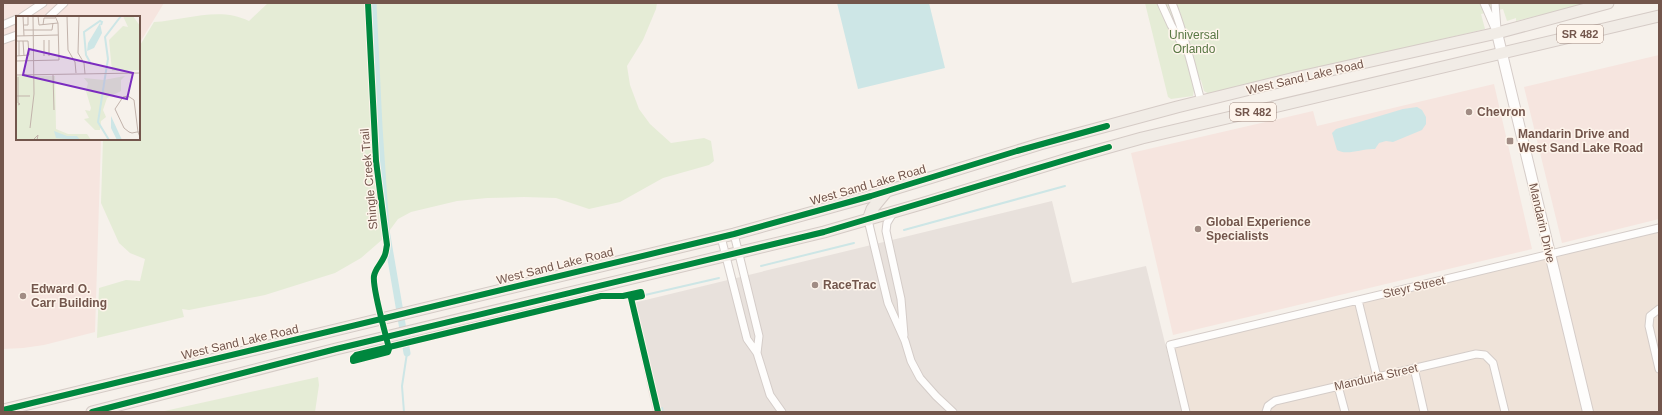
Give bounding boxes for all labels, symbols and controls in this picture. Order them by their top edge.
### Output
inset map [16,16,140,140]
road number: SR 482 [1557,25,1603,43]
park label: Universal Orlando [1169,28,1219,56]
street label: West Sand Lake Road [1245,57,1365,97]
road number: SR 482 [1230,103,1276,121]
place label: Chevron [1477,105,1526,119]
marker: Chevron [1464,107,1474,117]
place label: Mandarin Drive and West Sand Lake Road [1518,127,1643,155]
street label: Shingle Creek Trail [358,128,380,230]
marker: Mandarin Drive and West Sand Lake Road [1505,136,1515,146]
street label: West Sand Lake Road [808,162,928,208]
street label: Mandarin Drive [1526,182,1558,265]
place label: Global Experience Specialists [1206,215,1311,243]
marker: Global Experience Specialists [1193,224,1203,234]
street label: West Sand Lake Road [495,245,615,287]
street label: Steyr Street [1382,273,1447,301]
place label: RaceTrac [823,278,877,292]
marker: RaceTrac [810,280,820,290]
place label: Edward O. Carr Building [31,282,107,310]
marker: Edward O. Carr Building [18,291,28,301]
street label: West Sand Lake Road [180,322,300,362]
street label: Manduria Street [1333,360,1420,393]

